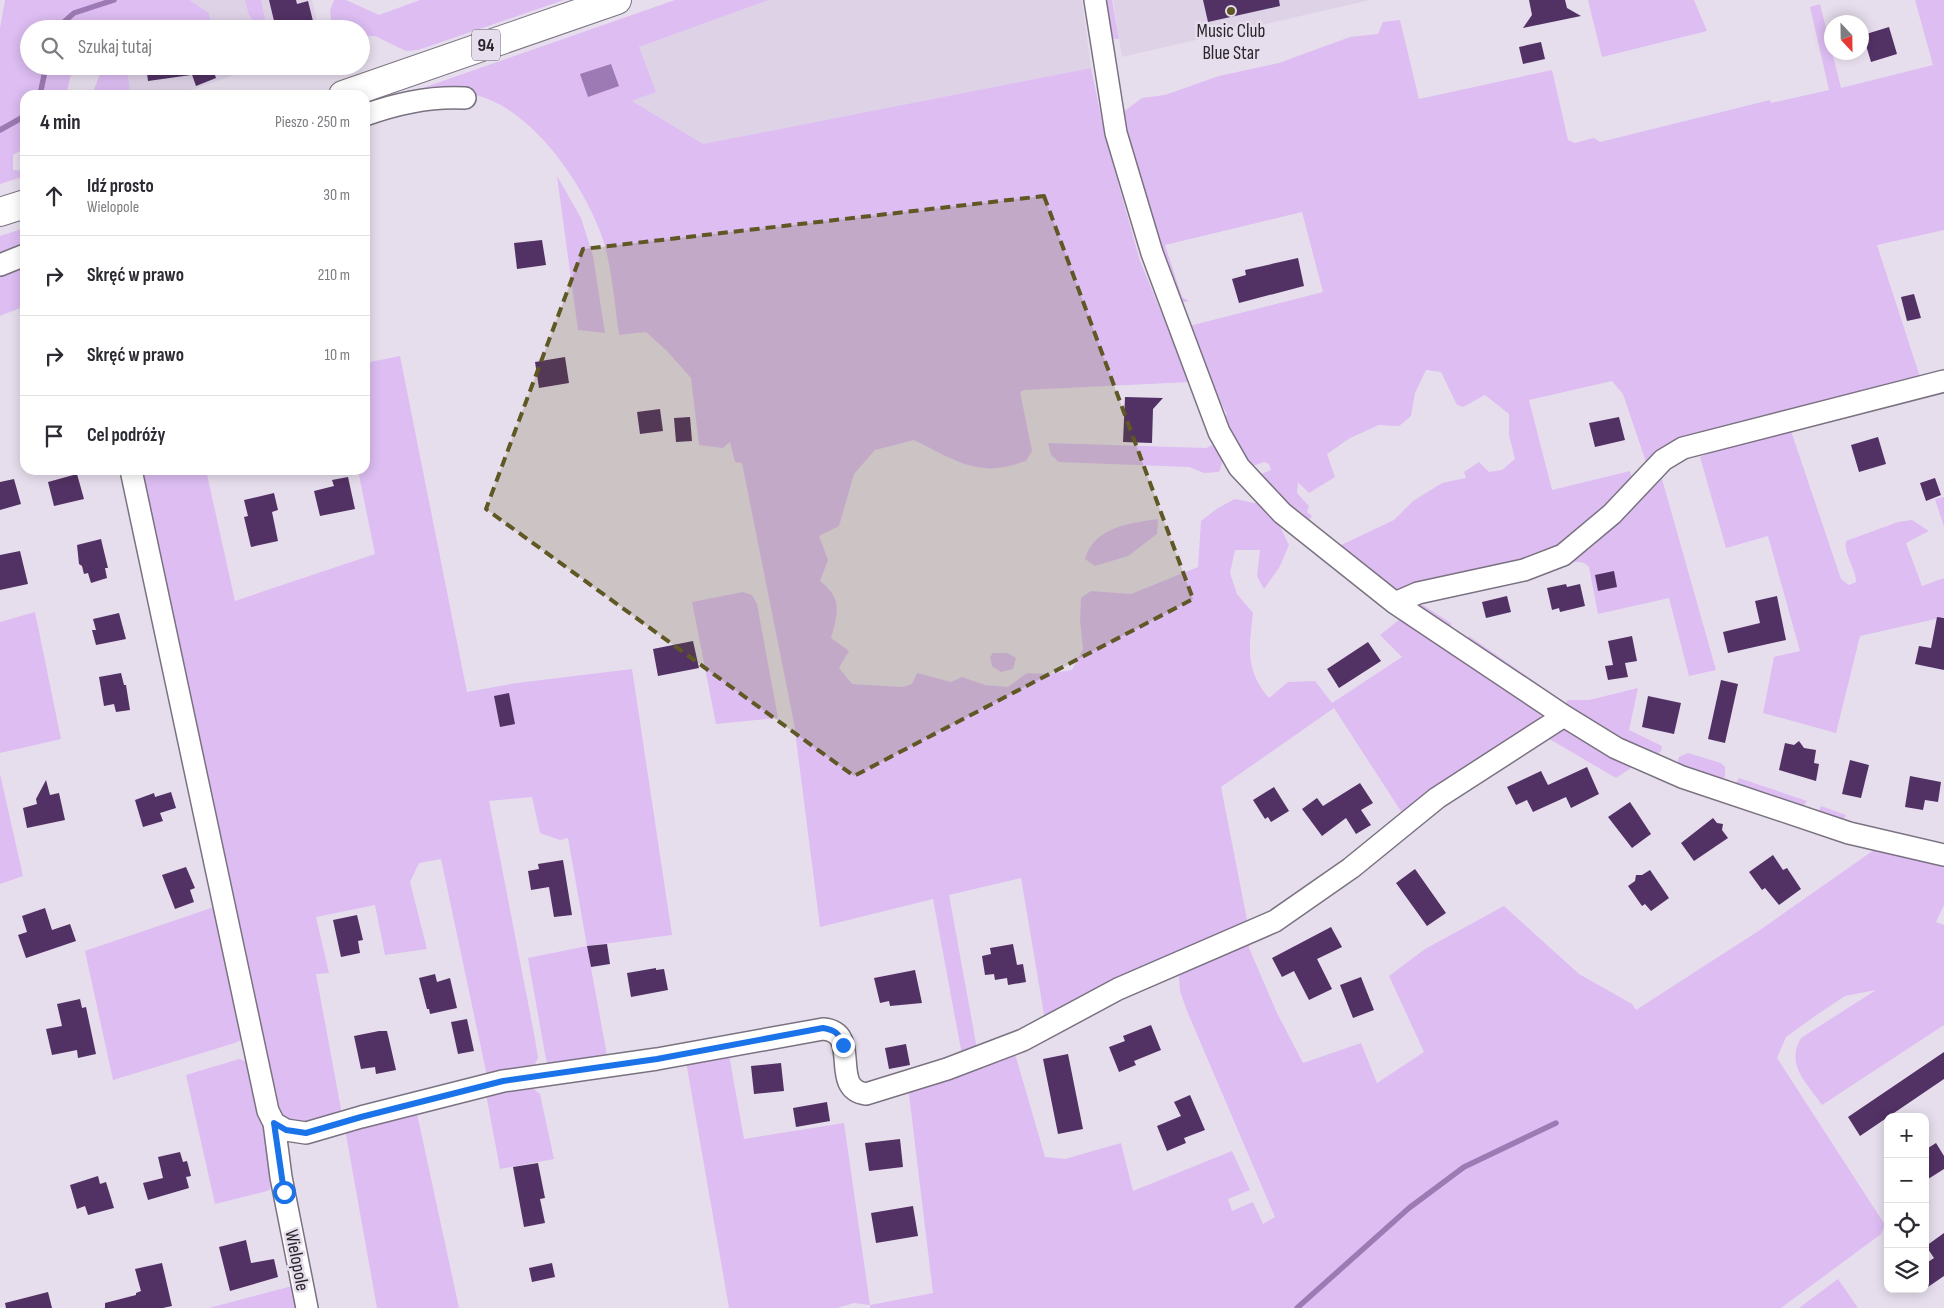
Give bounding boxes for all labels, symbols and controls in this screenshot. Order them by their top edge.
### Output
marker: Music Club Blue Star [1225,5,1237,17]
north arrow [1824,15,1869,60]
search box [20,20,370,75]
place label: Music Club Blue Star [1197,20,1265,65]
road number: 94 [472,30,500,60]
icon: search [38,34,66,62]
text: Szukaj tutaj [78,36,152,59]
text: 4 min [40,110,81,135]
text: Pieszo · 250 m [275,113,350,132]
text: Idź prosto [87,175,154,198]
icon: ahead [40,182,68,210]
text: 30 m [323,186,350,205]
text: Wielopole [87,198,139,217]
icon: right [40,262,68,290]
text: Skręć w prawo [87,264,184,287]
text: 210 m [318,266,350,285]
icon: right [40,342,68,370]
text: Skręć w prawo [87,344,184,367]
text: 10 m [324,346,350,365]
icon: arrive [40,422,68,450]
text: Cel podróży [87,424,165,447]
route end [832,1034,855,1057]
map controls [1884,1113,1929,1293]
button: + [1884,1113,1929,1158]
button: − [1884,1158,1929,1203]
route start [273,1181,296,1204]
button: locate [1884,1203,1929,1248]
street label: Wielopole [279,1228,314,1293]
button: layers [1884,1248,1929,1293]

